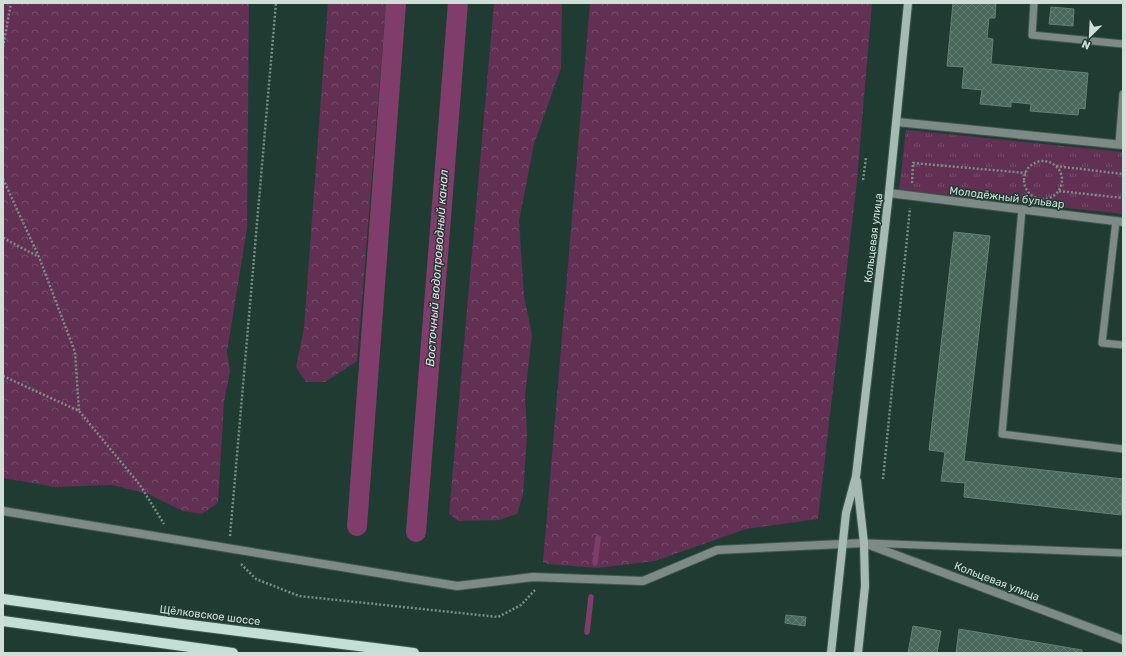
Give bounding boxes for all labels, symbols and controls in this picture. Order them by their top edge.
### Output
north arrow [1070,16,1110,56]
text: N [1080,37,1092,52]
water label: Восточный водопроводный канал [423,169,451,367]
street label: Молодёжный бульвар [949,184,1065,211]
street label: Кольцевая улица [862,192,885,284]
street label: Кольцевая улица [952,559,1041,604]
street label: Щёлковское шоссе [159,603,261,628]

